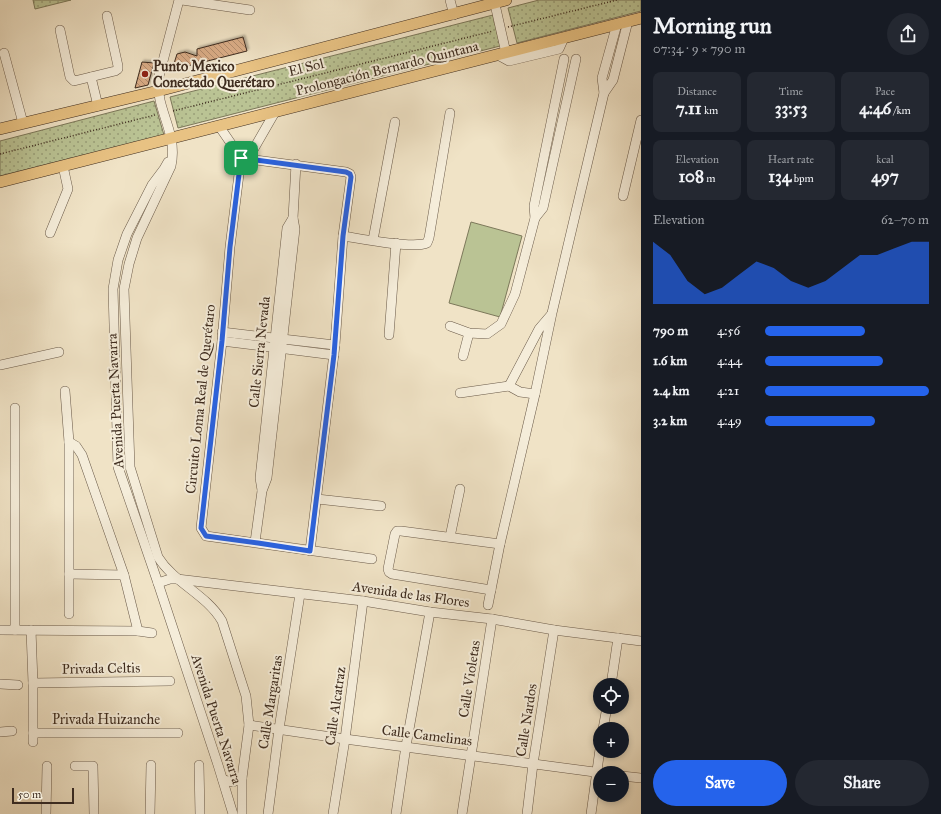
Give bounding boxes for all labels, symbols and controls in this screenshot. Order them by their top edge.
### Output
text: Morning run [653,12,772,39]
button: share [887,13,929,55]
street label: Prolongación Bernardo Quintana [294,37,480,99]
text: 07:34 · 9 × 790 m [653,41,745,57]
street label: El Sol [287,55,326,80]
place label: Punto Mexico Conectado Querétaro [153,58,274,92]
marker: Punto Mexico Conectado Querétaro [140,69,150,79]
text: Distance [677,85,717,98]
text: Time [779,85,803,98]
text: Pace [875,85,895,98]
text: 7.11 [676,98,702,119]
text: 33:53 [775,98,807,119]
text: 4:46 [859,98,891,119]
text: km [702,104,718,117]
text: /km [891,104,911,117]
pin [224,141,258,175]
icon: arrive [230,147,252,169]
text: Elevation [675,153,719,166]
text: Heart rate [768,153,814,166]
text: kcal [876,153,894,166]
text: 108 [678,166,704,187]
text: 134 [768,166,791,187]
text: 497 [871,166,899,187]
text: m [704,172,716,185]
text: bpm [791,172,814,185]
text: Elevation [653,212,705,228]
text: 62–70 m [881,212,929,228]
street label: Calle Sierra Nevada [245,295,274,409]
street label: Circuito Loma Real de Querétaro [182,303,219,495]
text: 790 m [653,323,688,339]
text: 4:56 [717,323,740,339]
street label: Avenida Puerta Navarra [103,333,128,470]
text: 1.6 km [653,353,687,369]
text: 4:44 [717,353,742,369]
text: 2.4 km [653,383,690,399]
text: 4:21 [717,383,739,399]
text: 3.2 km [653,413,687,429]
text: 4:49 [717,413,742,429]
street label: Avenida de las Flores [350,578,471,611]
street label: Calle Violetas [455,639,484,719]
street label: Avenida Puerta Navarra [187,651,246,786]
street label: Calle Margaritas [255,654,286,750]
street label: Privada Celtis [62,659,140,678]
street label: Calle Alcatraz [322,665,350,747]
map controls [593,678,629,802]
button: locate [593,678,629,714]
street label: Calle Nardos [512,682,541,758]
street label: Privada Huizanche [52,711,160,728]
street label: Calle Camelinas [381,722,473,749]
button: + [593,722,629,758]
button: Save [653,760,787,806]
button: Share [795,760,929,806]
button: − [593,766,629,802]
scale bar [12,786,74,805]
text: 50 m [18,788,41,801]

